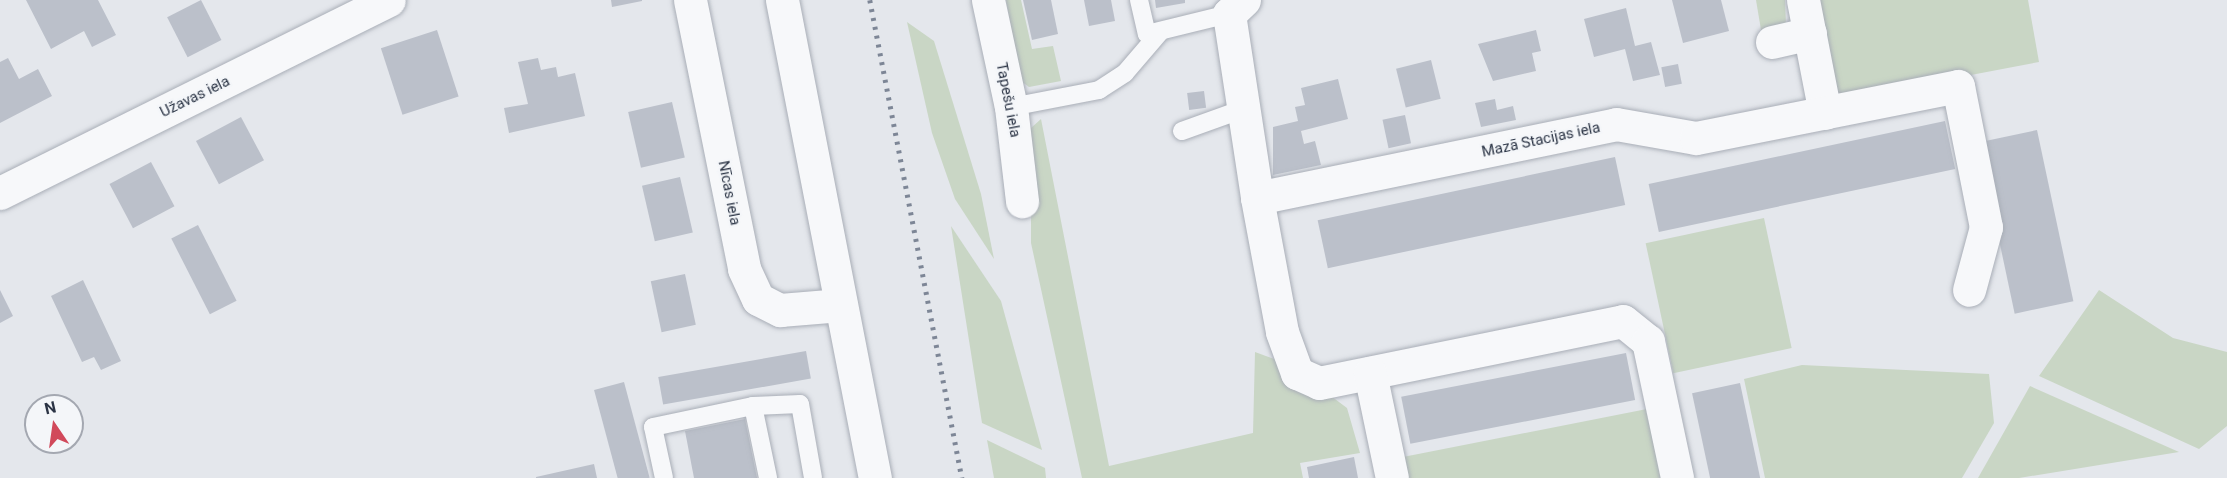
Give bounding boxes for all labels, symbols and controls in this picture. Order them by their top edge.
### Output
street label: Tapešu iela [992,61,1024,139]
street label: Užavas iela [157,72,233,122]
street label: Mazā Stacijas iela [1480,119,1602,161]
street label: Nīcas iela [714,159,744,227]
north arrow [24,394,84,454]
text: N [43,397,58,418]

